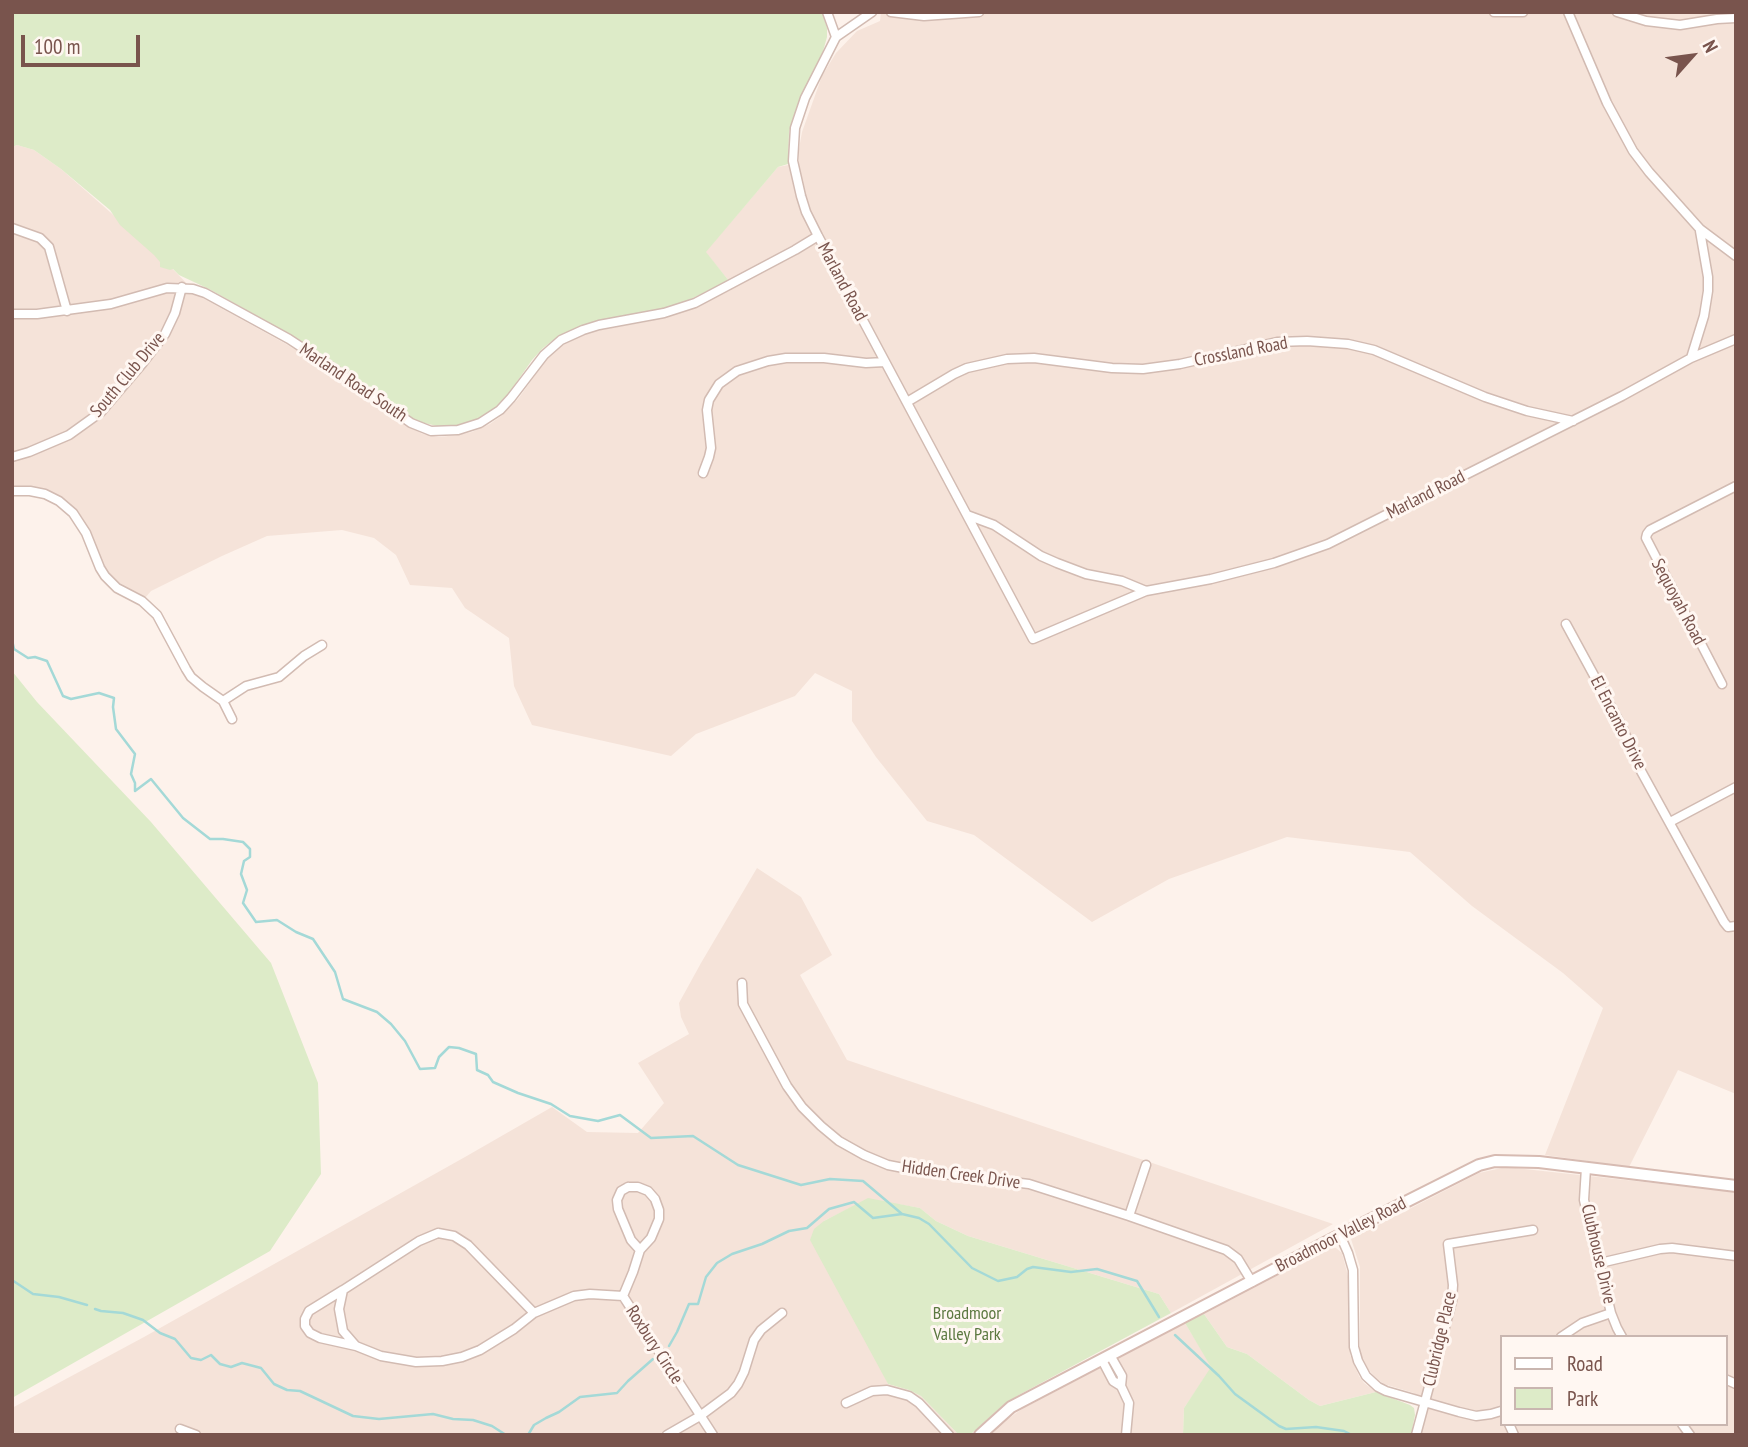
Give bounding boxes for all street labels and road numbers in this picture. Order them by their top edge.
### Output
street label: Marland Road [812,239,872,325]
street label: South Club Drive [86,328,170,422]
street label: Crossland Road [1193,332,1289,372]
street label: Marland Road South [295,339,411,427]
street label: Marland Road [1383,466,1469,524]
street label: Sequoyah Road [1646,555,1710,649]
street label: El Encanto Drive [1585,673,1651,773]
street label: Hidden Creek Drive [900,1156,1022,1194]
street label: Broadmoor Valley Road [1272,1193,1410,1277]
street label: Clubhouse Drive [1576,1202,1620,1306]
street label: Clubridge Place [1419,1289,1461,1389]
street label: Roxbury Circle [621,1302,687,1388]

